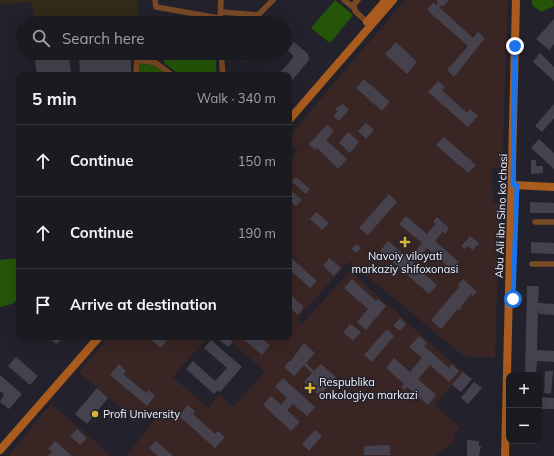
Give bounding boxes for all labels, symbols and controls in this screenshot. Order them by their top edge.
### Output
search box [16,16,292,60]
icon: search [30,27,52,49]
text: Search here [62,29,144,48]
route end [506,37,524,55]
text: 5 min [32,88,77,109]
text: Walk · 340 m [197,90,276,106]
icon: ahead [32,150,54,172]
text: Continue [70,151,133,170]
text: 150 m [238,153,276,169]
street label: Abu Ali ibn Sino ko'chasi [492,154,510,278]
icon: ahead [32,222,54,244]
text: Continue [70,223,133,242]
text: 190 m [238,225,276,241]
marker: Navoiy viloyati markaziy shifoxonasi [399,236,411,248]
place label: Navoiy viloyati markaziy shifoxonasi [352,249,458,276]
route start [504,290,522,308]
icon: arrive [32,294,54,316]
text: Arrive at destination [70,295,217,314]
map controls [506,372,542,444]
button: + [506,372,542,408]
place label: Respublika onkologiya markazi [319,375,418,402]
marker: Respublika onkologiya markazi [304,382,316,394]
place label: Profi University [103,407,180,421]
button: − [506,408,542,444]
marker: Profi University [90,409,100,419]

